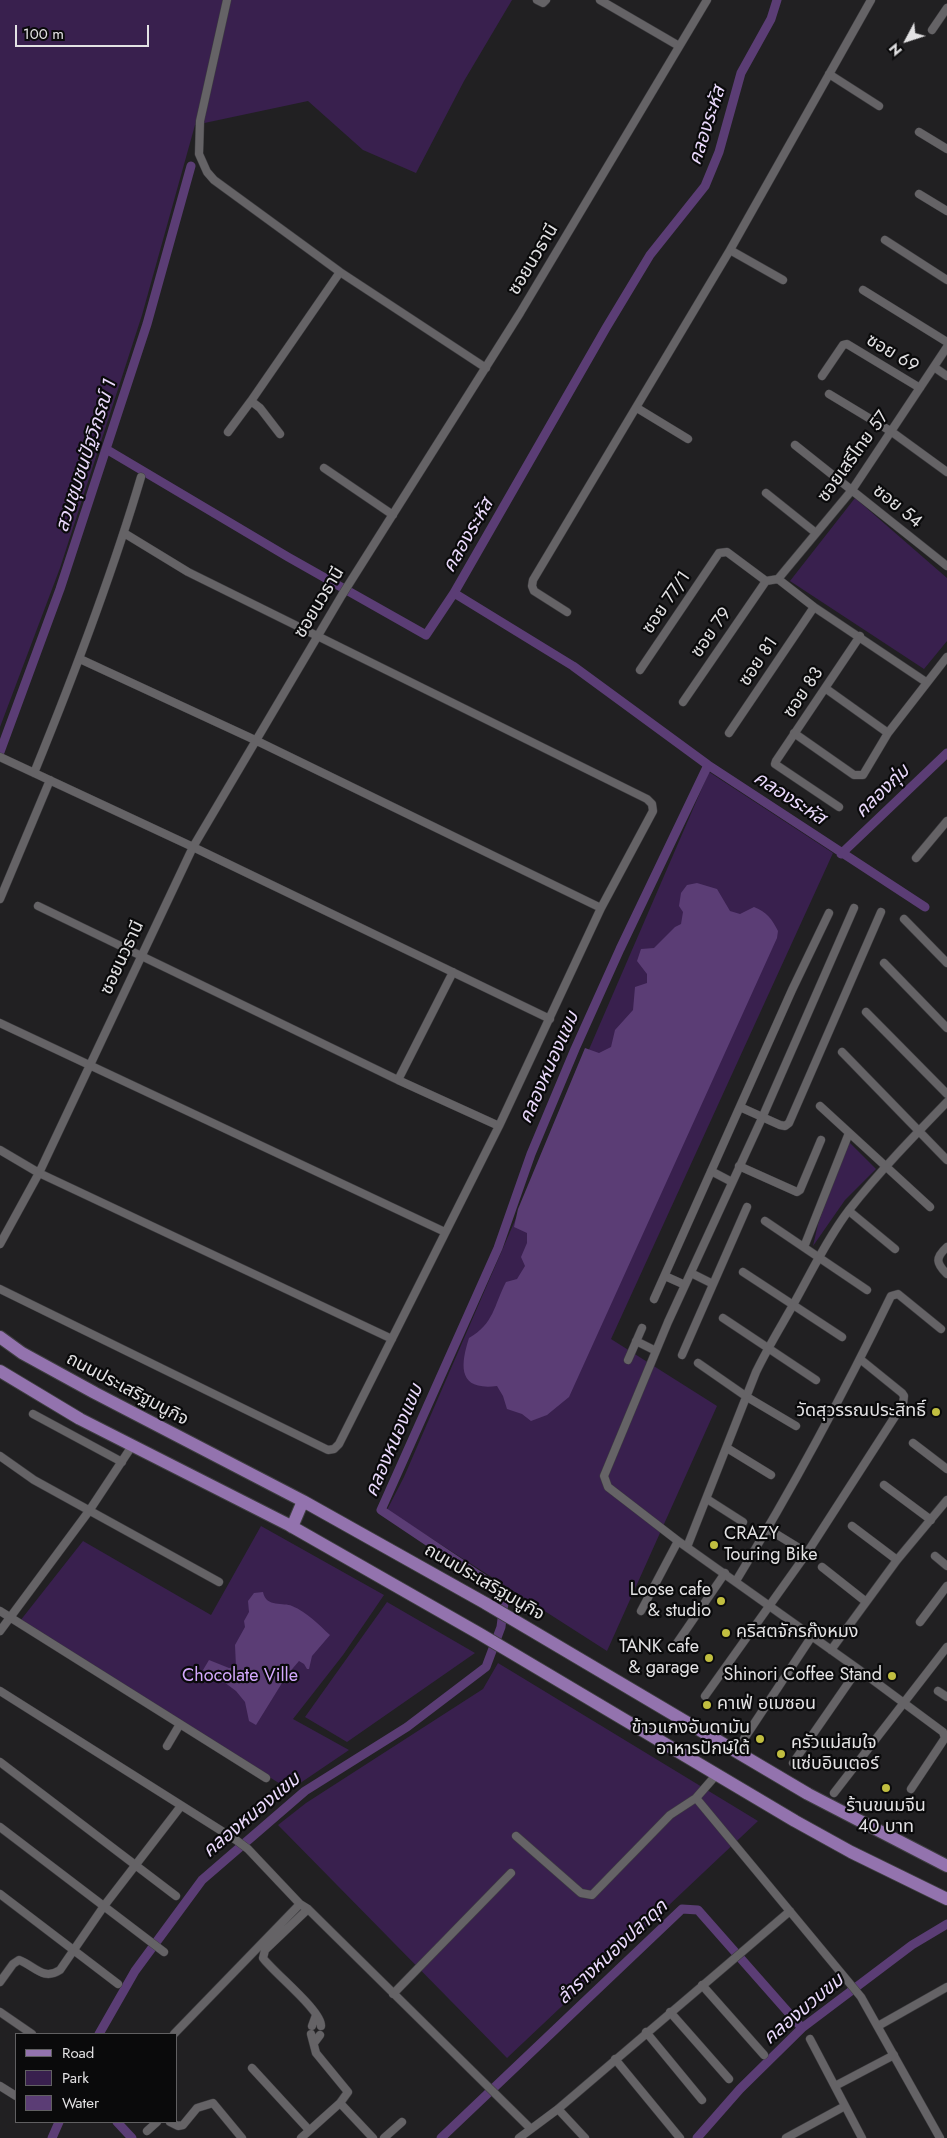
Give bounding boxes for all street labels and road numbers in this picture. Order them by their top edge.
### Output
street label: ซอยนวธานี [504,221,564,299]
street label: ซอย 69 [862,330,922,378]
street label: ซอยเสรีไทย 57 [814,407,894,507]
street label: ซอย 54 [868,481,926,533]
street label: ซอยนวธานี [290,564,350,642]
street label: ซอย 77/1 [638,568,696,638]
street label: ซอย 79 [687,604,737,662]
street label: ซอย 81 [735,633,783,691]
street label: ซอย 83 [779,664,829,722]
street label: ซอยนวธานี [97,918,149,998]
street label: ถนนประเสริฐมนูกิจ [62,1349,192,1431]
street label: ถนนประเสริฐมนูกิจ [420,1540,548,1626]

